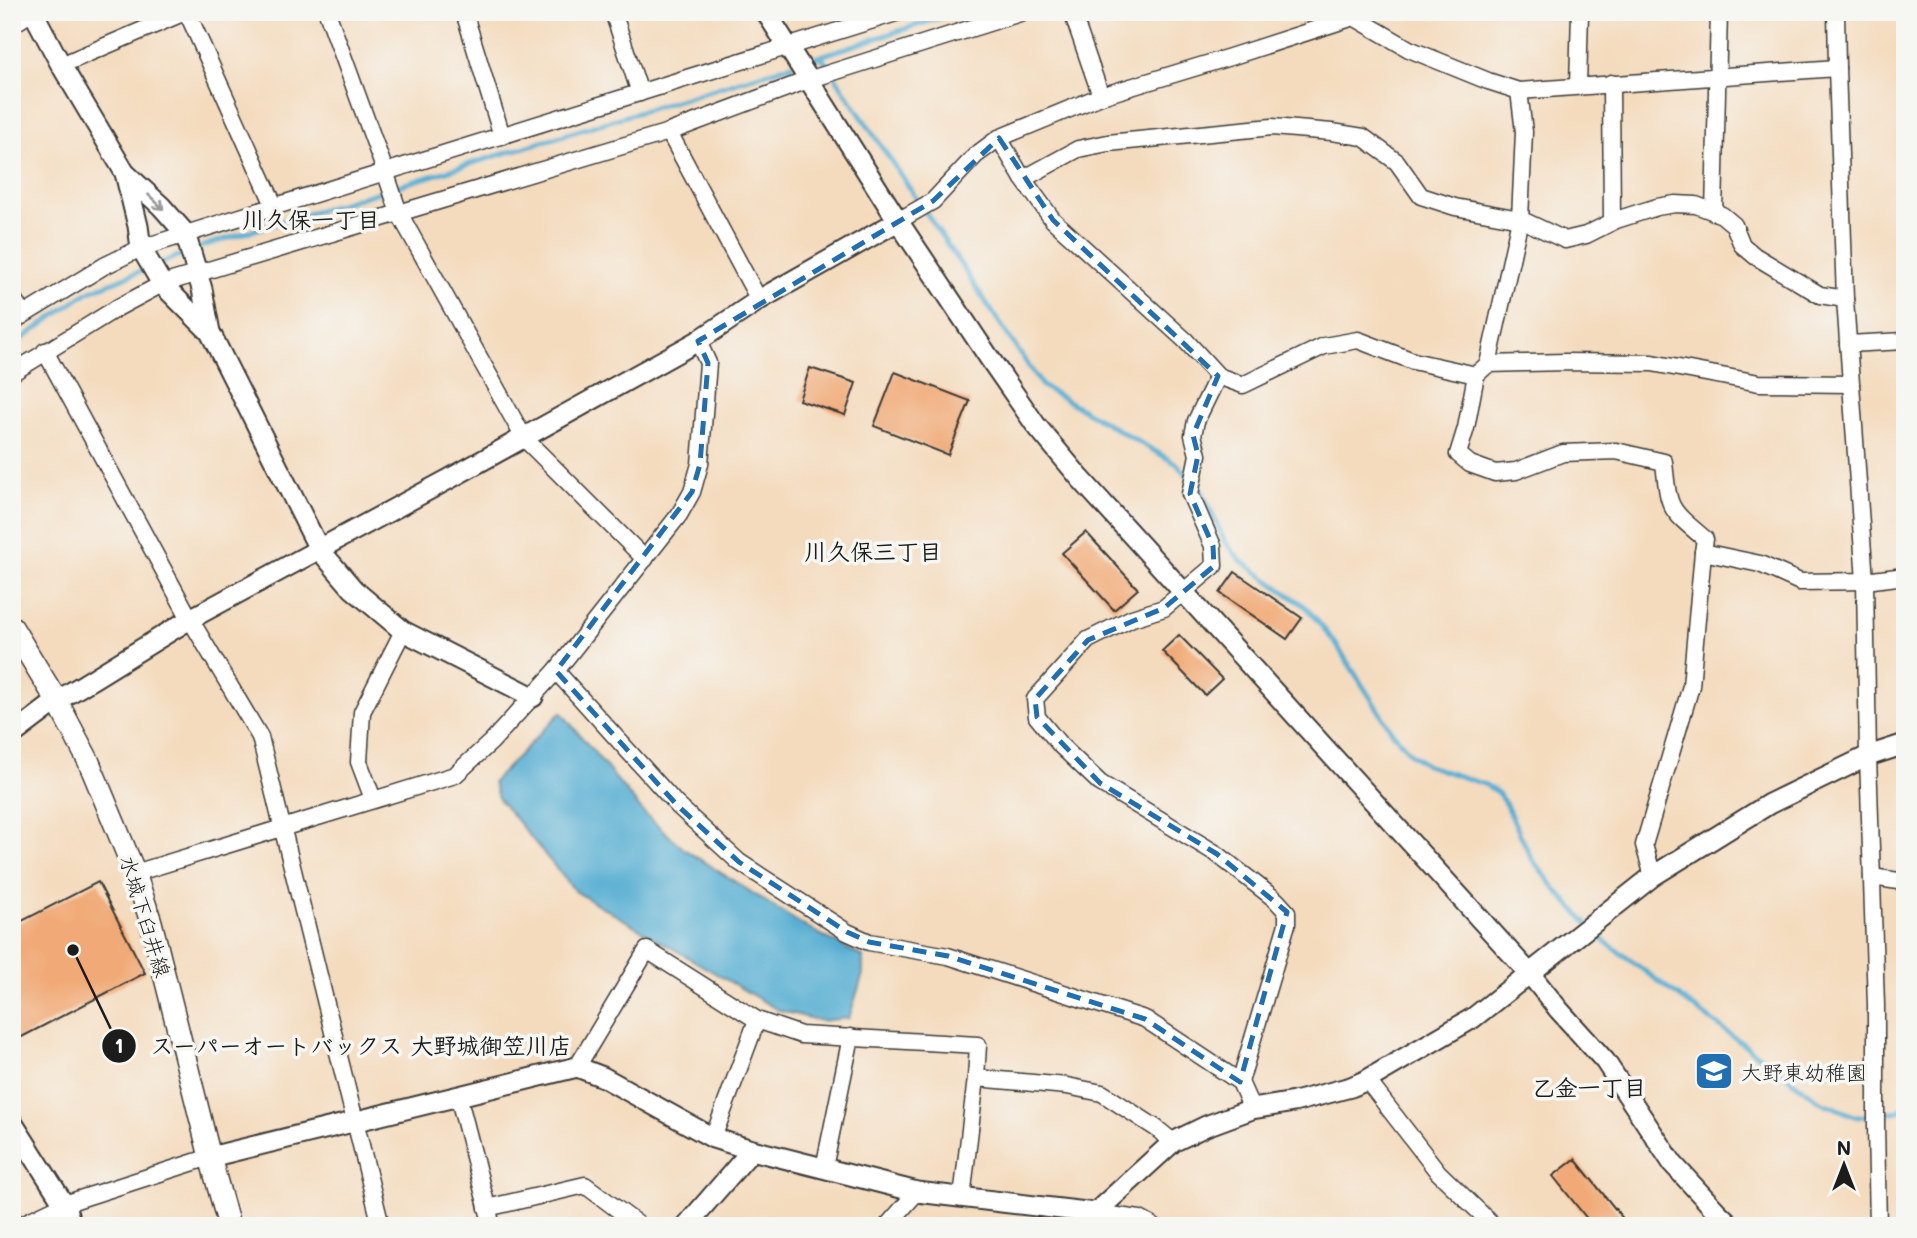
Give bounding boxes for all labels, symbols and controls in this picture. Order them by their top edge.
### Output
one-way arrow [147,194,165,210]
district label: 川久保一丁目 [242,204,380,234]
district label: 川久保三丁目 [804,536,942,566]
street label: 水城下臼井線 [115,852,177,980]
callout: スーパーオートバックス 大野城御笠川店 [101,1024,586,1068]
text: スーパーオートバックス 大野城御笠川店 [151,1030,571,1060]
text: 1 [114,1031,124,1058]
school or university icon: 大野東幼稚園 [1693,1050,1735,1092]
place label: 大野東幼稚園 [1741,1058,1867,1085]
district label: 乙金一丁目 [1532,1072,1647,1102]
north arrow [1808,1130,1878,1200]
text: N [1837,1135,1851,1160]

